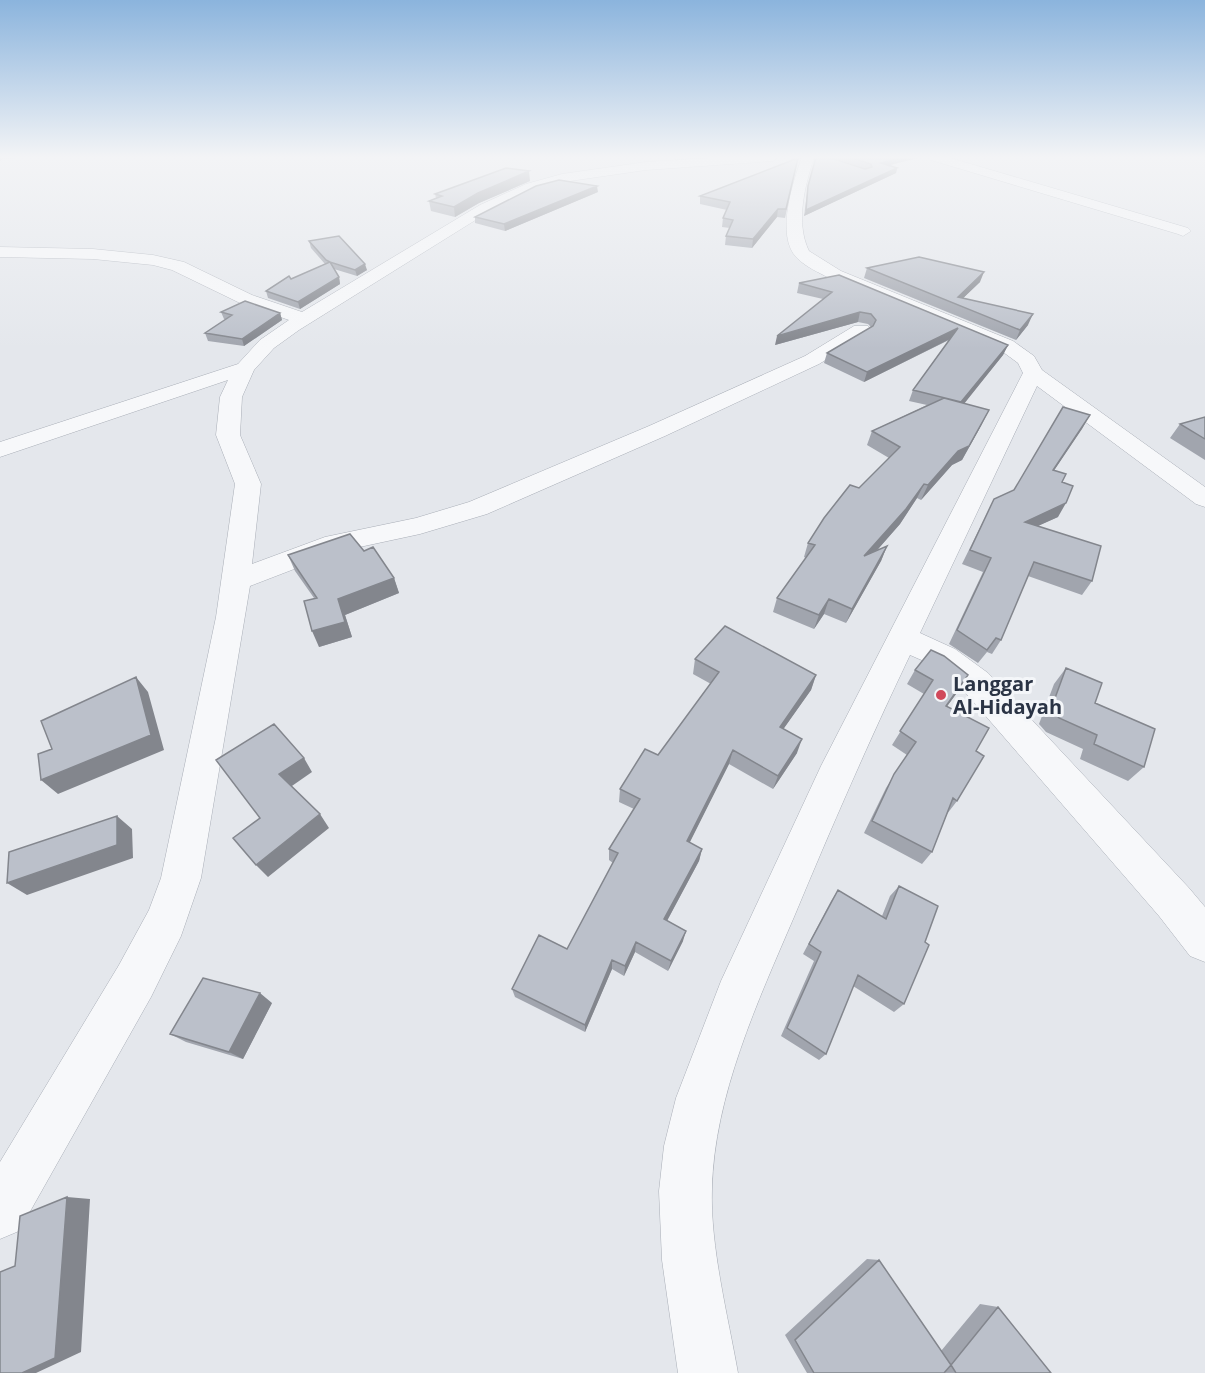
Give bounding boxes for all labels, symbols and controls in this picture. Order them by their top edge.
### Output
place label: Langgar Al-Hidayah [953,670,1062,720]
marker: Langgar Al-Hidayah [934,688,948,702]

